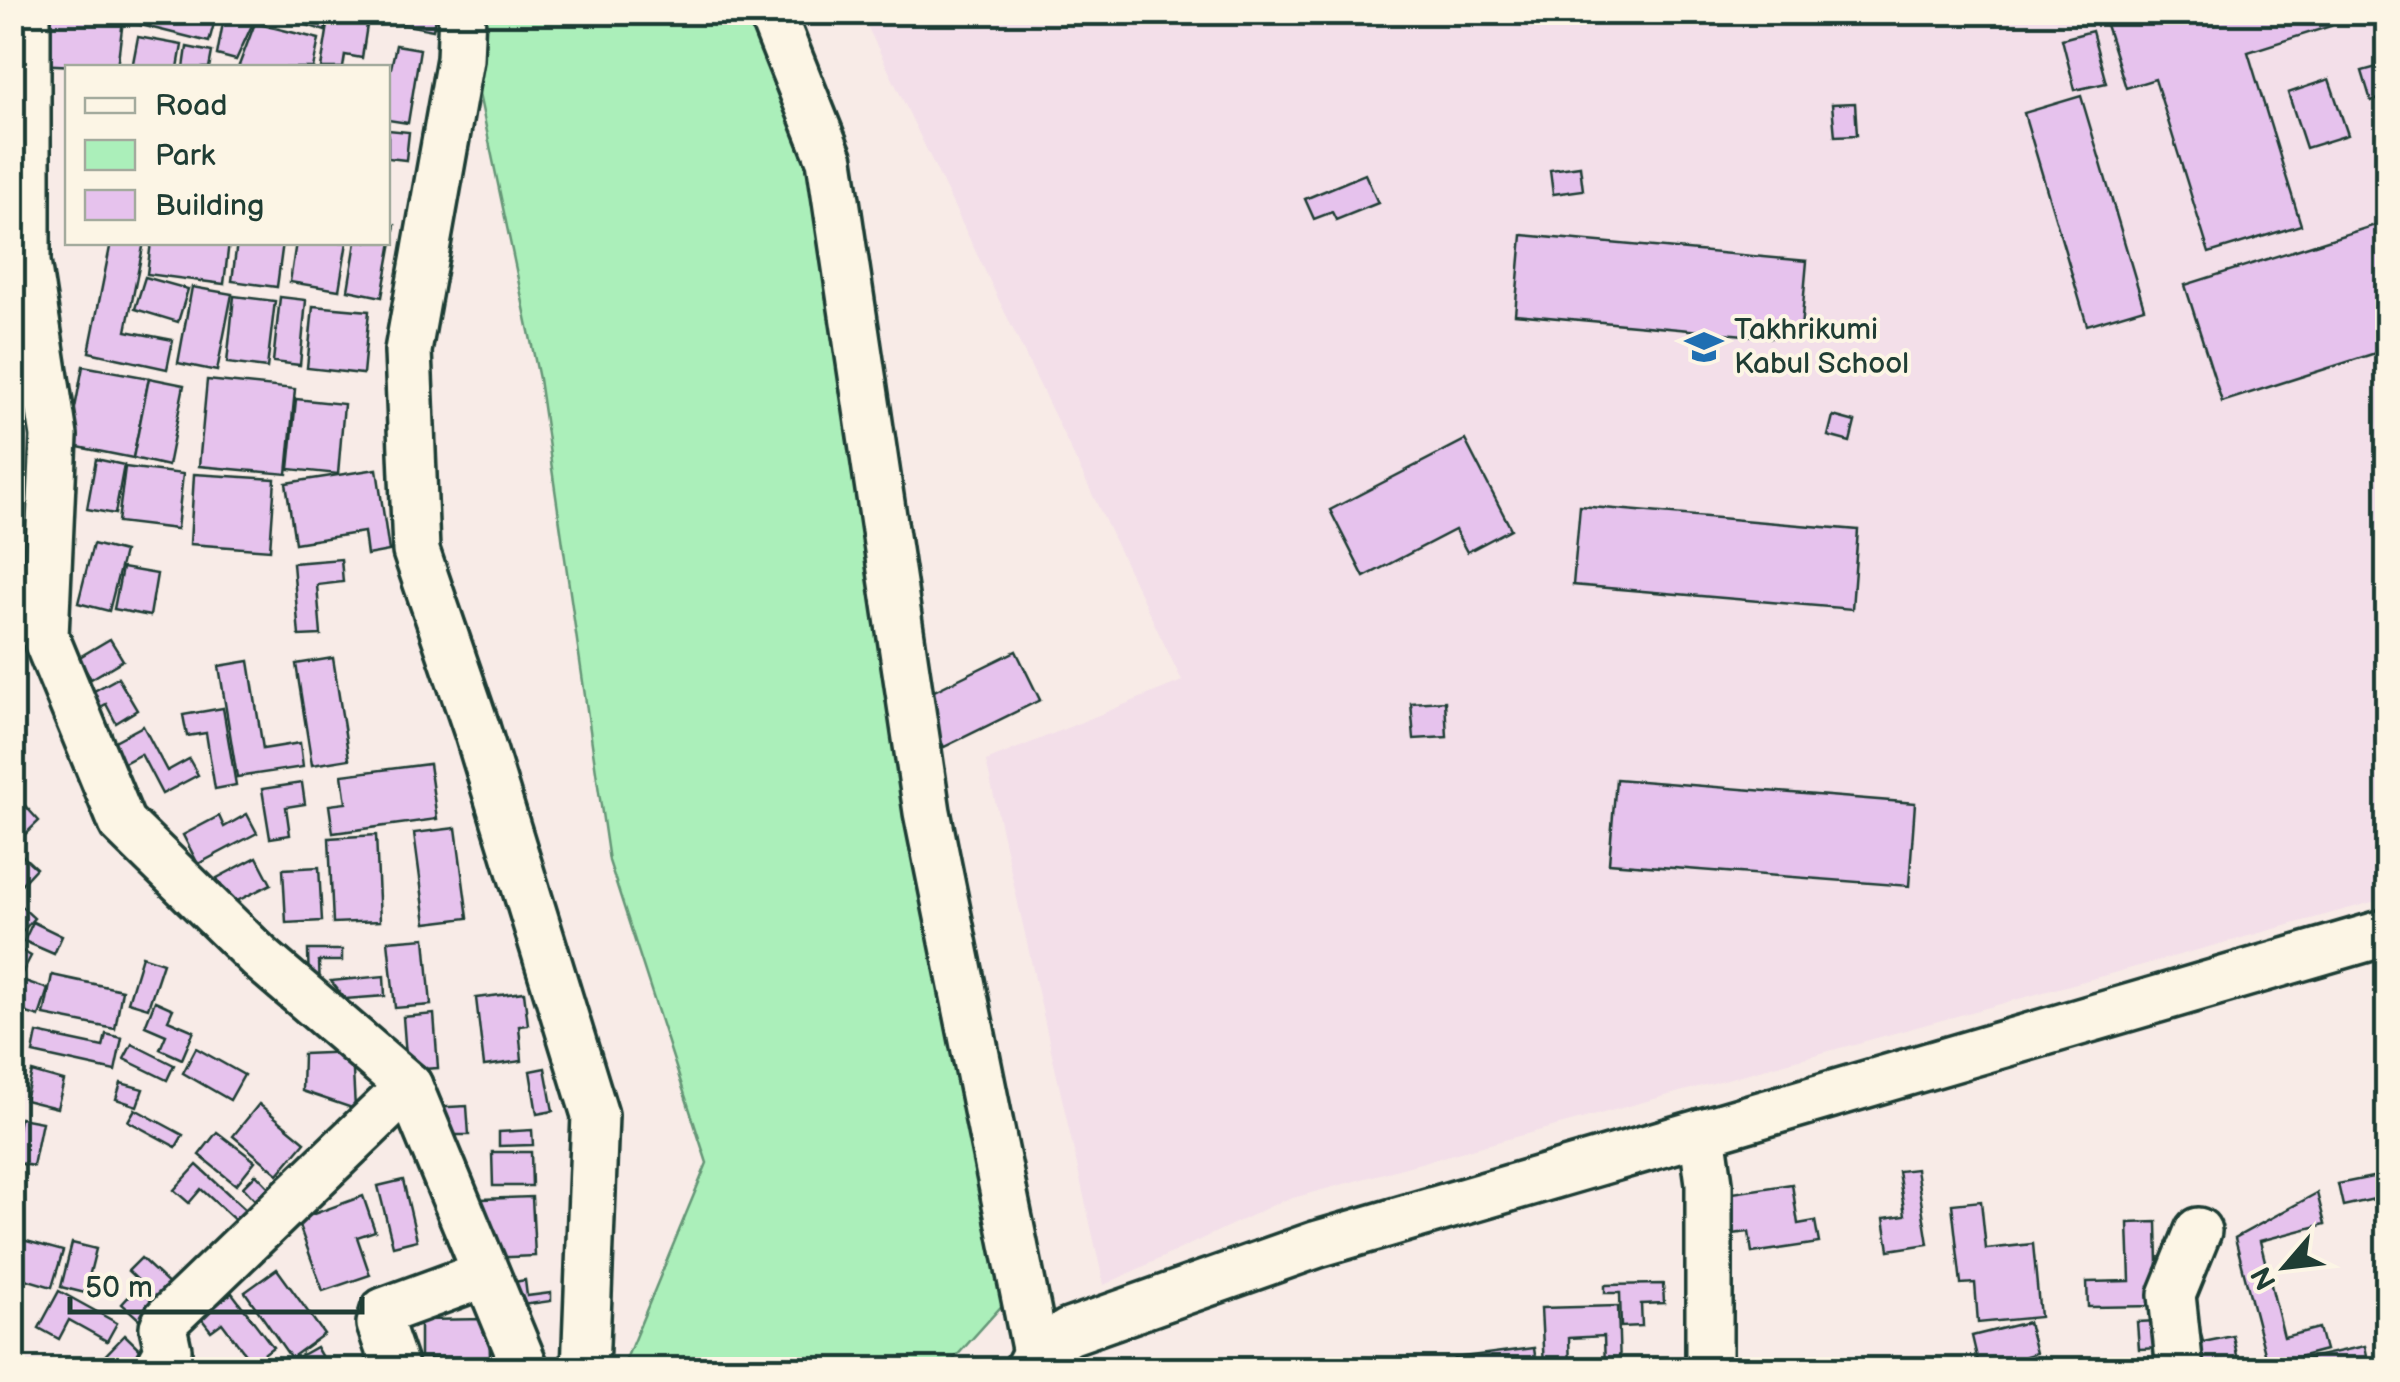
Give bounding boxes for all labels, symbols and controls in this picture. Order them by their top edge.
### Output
legend [65,65,390,245]
text: Road [155,88,228,124]
text: Park [155,138,215,174]
text: Building [155,188,264,224]
place label: Takhrikumi Kabul School [1734,312,1909,382]
school or university icon: Takhrikumi Kabul School [1683,326,1725,368]
north arrow [2235,1217,2335,1317]
scale bar [70,1252,362,1314]
text: N [2245,1261,2284,1295]
text: 50 m [85,1270,153,1306]

